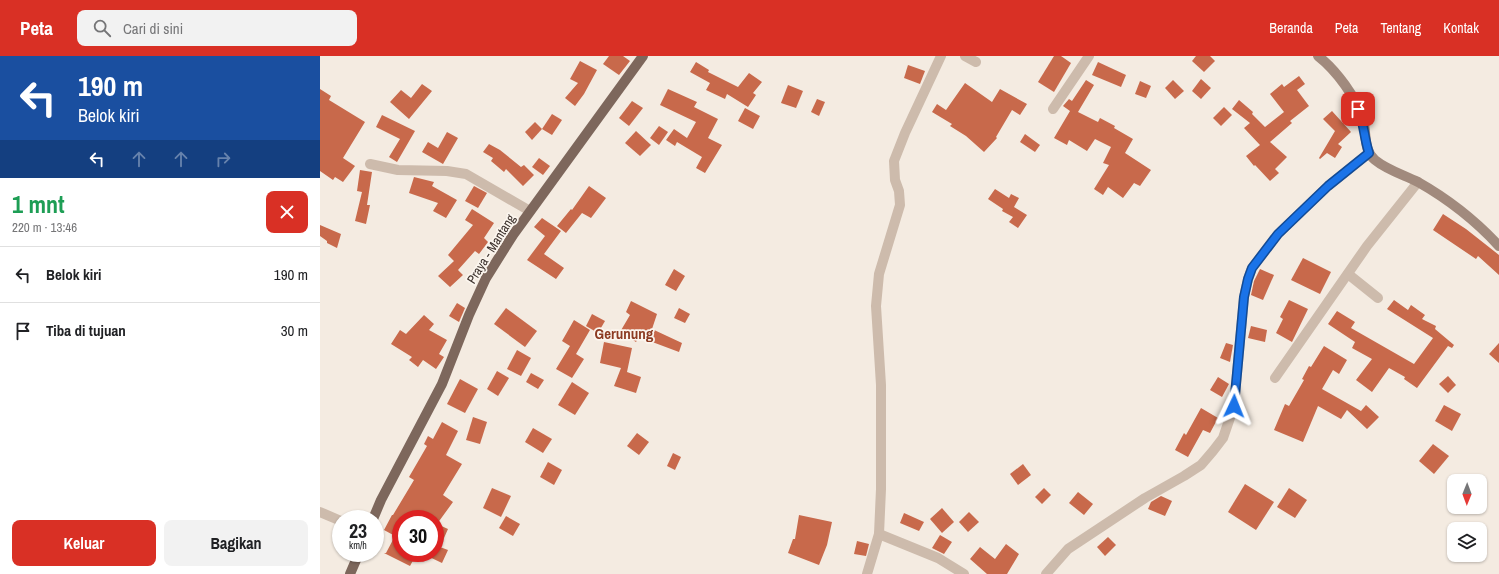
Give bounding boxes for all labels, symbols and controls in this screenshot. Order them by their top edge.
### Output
search box [77,10,357,46]
text: Peta [20,15,53,41]
icon: search [91,17,113,39]
text: Cari di sini [123,18,183,39]
text: Beranda [1269,19,1313,37]
text: Peta [1335,19,1358,37]
text: Tentang [1380,19,1421,37]
text: Kontak [1443,19,1479,37]
text: 190 m [78,67,143,105]
icon: left [12,72,64,124]
pin [1341,92,1375,126]
icon: arrive [1347,98,1369,120]
text: Belok kiri [78,103,140,128]
icon: left [86,148,108,170]
icon: ahead [128,148,150,170]
icon: ahead [170,148,192,170]
icon: right [212,148,234,170]
text: 1 mnt [12,188,65,220]
button: close [266,191,308,233]
street label: Praya - Mantang [463,211,519,287]
text: 220 m · 13:46 [12,219,77,236]
icon: left [12,264,34,286]
text: Belok kiri [46,264,101,285]
text: 190 m [274,264,308,285]
icon: arrive [12,320,34,342]
text: Tiba di tujuan [46,320,126,341]
text: 30 m [281,320,308,341]
district label: Gerunung [595,323,654,344]
position arrow [1213,385,1255,427]
north arrow [1447,474,1487,514]
map controls [1447,474,1487,562]
speed limit sign: 30 [392,510,444,562]
text: 23 [349,517,367,544]
button: Keluar [12,520,156,566]
button: Bagikan [164,520,308,566]
button: layers [1447,522,1487,562]
text: km/h [349,539,367,552]

